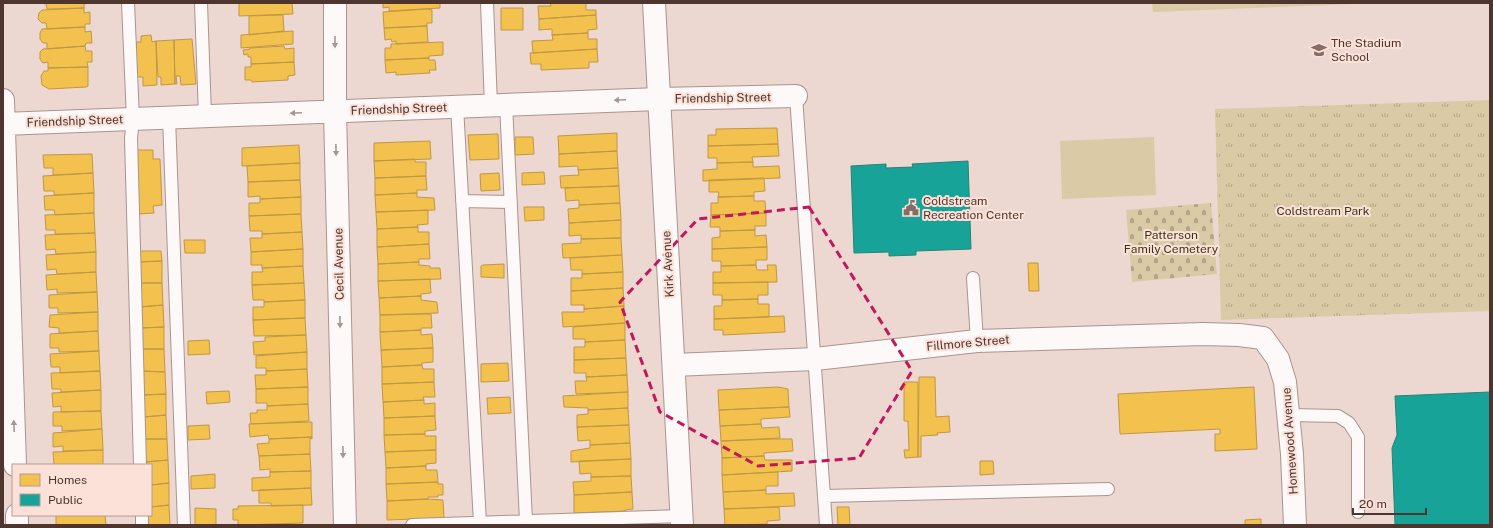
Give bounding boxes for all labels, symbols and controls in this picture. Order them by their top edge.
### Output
one-way arrow [332,36,338,49]
place label: The Stadium School [1331,36,1401,64]
school or university icon: The Stadium School [1310,41,1328,59]
street label: Friendship Street [675,90,772,106]
one-way arrow [613,97,626,103]
street label: Friendship Street [350,100,448,118]
one-way arrow [290,109,302,116]
street label: Friendship Street [26,112,124,130]
one-way arrow [333,144,339,157]
place label: Coldstream Recreation Center [923,194,1024,222]
public building icon: Coldstream Recreation Center [902,199,920,217]
park label: Coldstream Park [1277,204,1370,218]
street label: Cecil Avenue [331,228,347,300]
park label: Patterson Family Cemetery [1124,228,1219,256]
street label: Kirk Avenue [659,230,677,298]
one-way arrow [337,316,343,329]
street label: Fillmore Street [926,332,1011,354]
street label: Homewood Avenue [1279,387,1301,495]
one-way arrow [11,419,17,432]
one-way arrow [340,446,346,459]
legend [12,464,152,516]
text: Homes [48,473,87,487]
scale bar [1353,490,1426,516]
text: Public [48,493,83,507]
text: 20 m [1359,497,1387,511]

